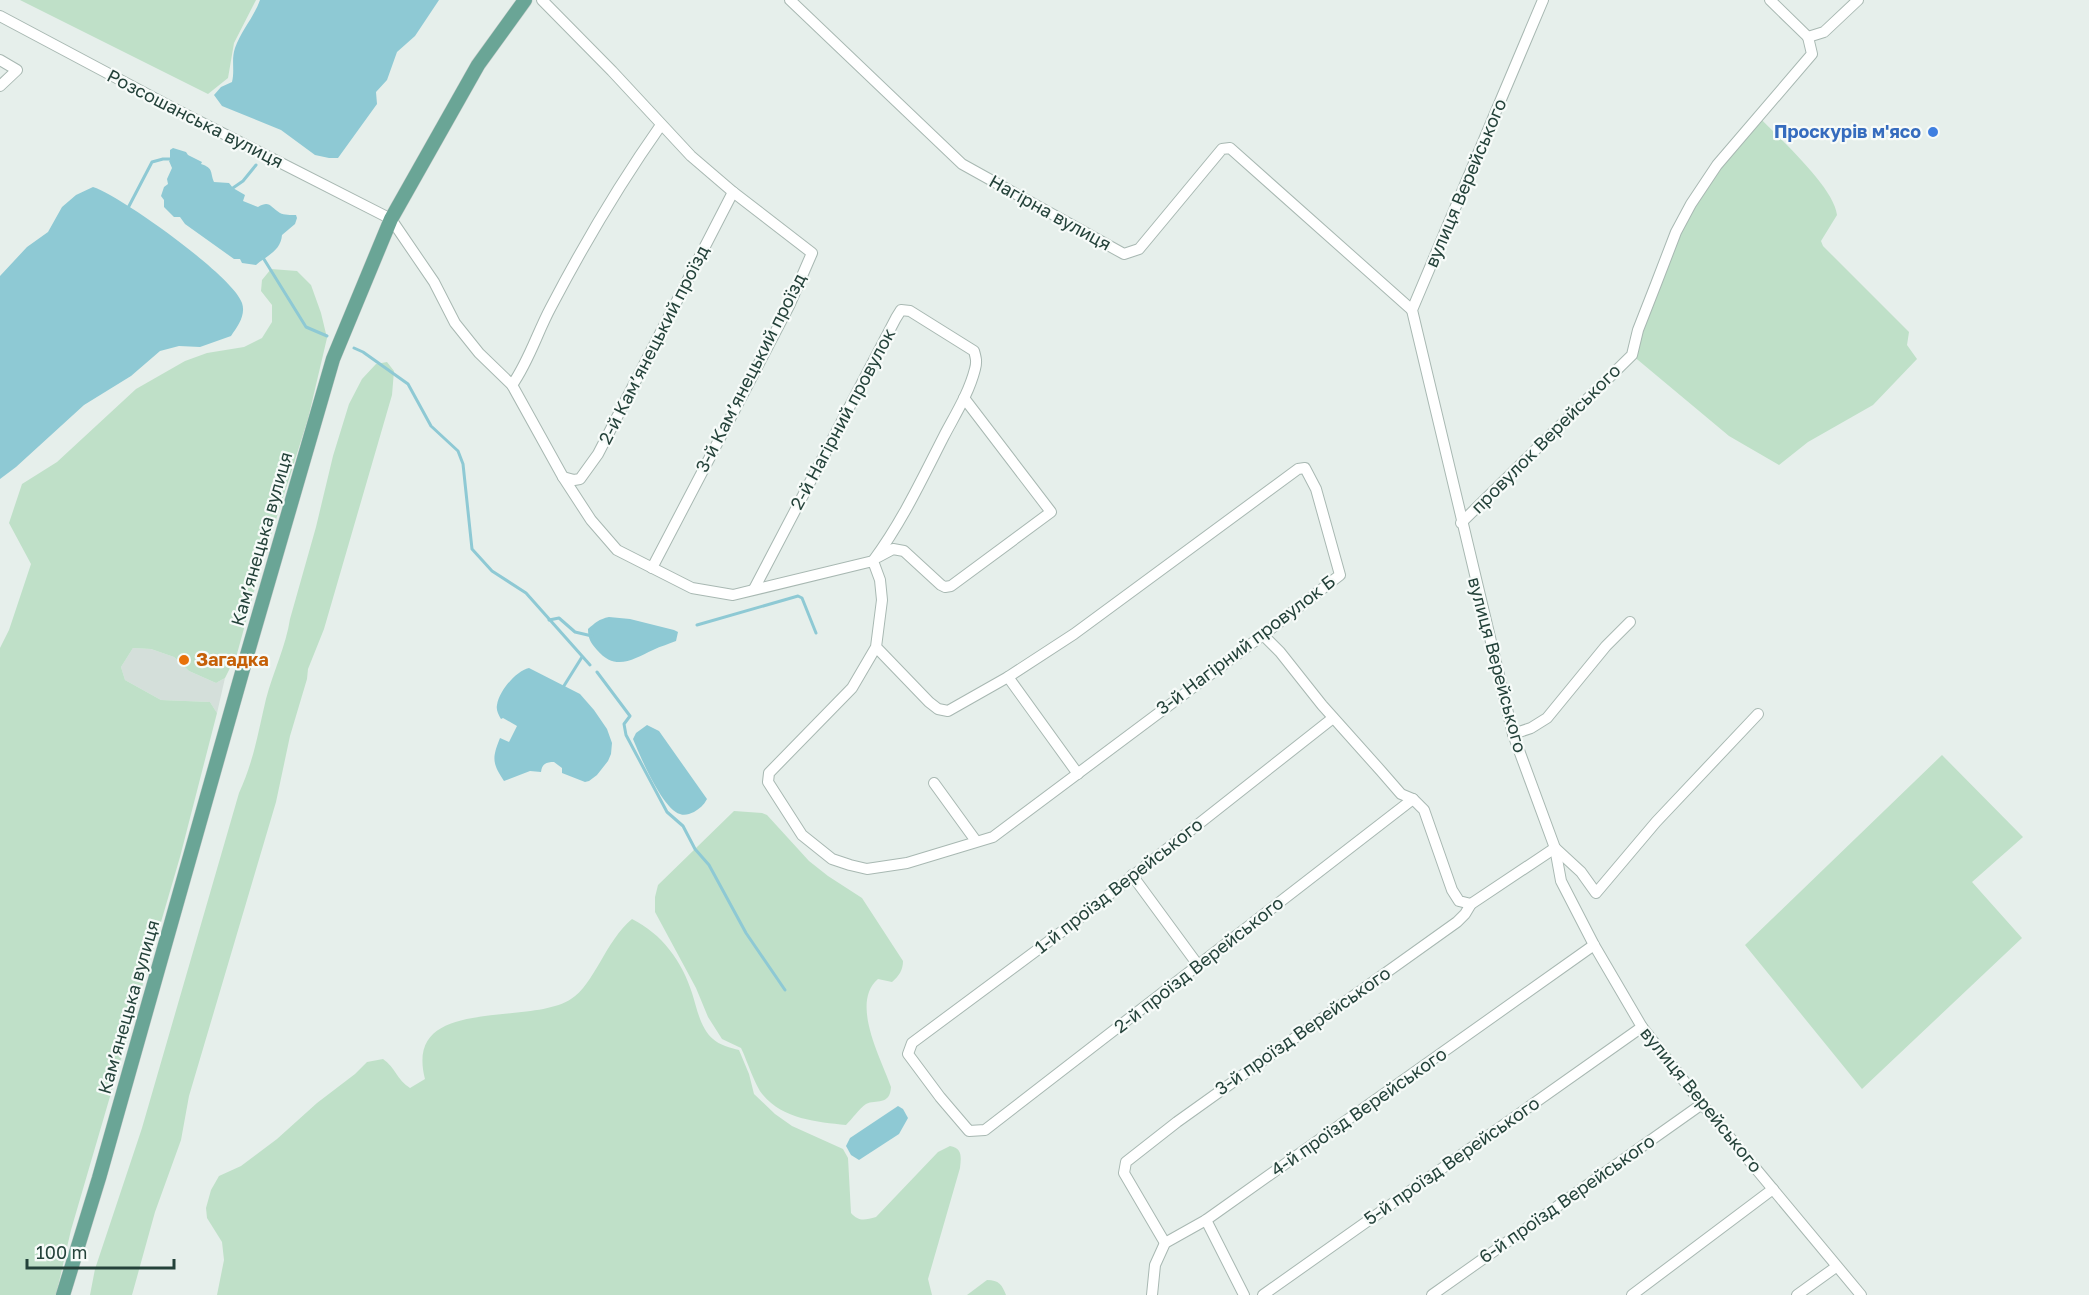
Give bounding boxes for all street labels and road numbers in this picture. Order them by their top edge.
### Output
street label: Розсошанська вулиця [104,64,287,172]
street label: вулиця Верейського [1420,95,1511,270]
street label: Нагірна вулиця [986,169,1115,255]
street label: 2-й Камʼянецький проїзд [593,241,713,448]
street label: 3-й Камʼянецький проїзд [690,269,810,476]
street label: 2-й Нагірний провулок [785,324,899,513]
street label: провулок Верейського [1466,359,1625,518]
street label: Камʼянецька вулиця [226,449,296,628]
street label: 3-й Нагірний провулок Б [1151,570,1339,719]
street label: вулиця Верейського [1464,574,1532,755]
street label: 1-й проїзд Верейського [1030,813,1207,958]
street label: 2-й проїзд Верейського [1109,891,1288,1037]
street label: Камʼянецька вулиця [93,917,163,1096]
street label: 3-й проїзд Верейського [1210,961,1394,1099]
street label: вулиця Верейського [1636,1022,1767,1177]
street label: 4-й проїзд Верейського [1266,1042,1451,1180]
street label: 5-й проїзд Верейського [1359,1091,1543,1229]
street label: 6-й проїзд Верейського [1474,1129,1659,1267]

